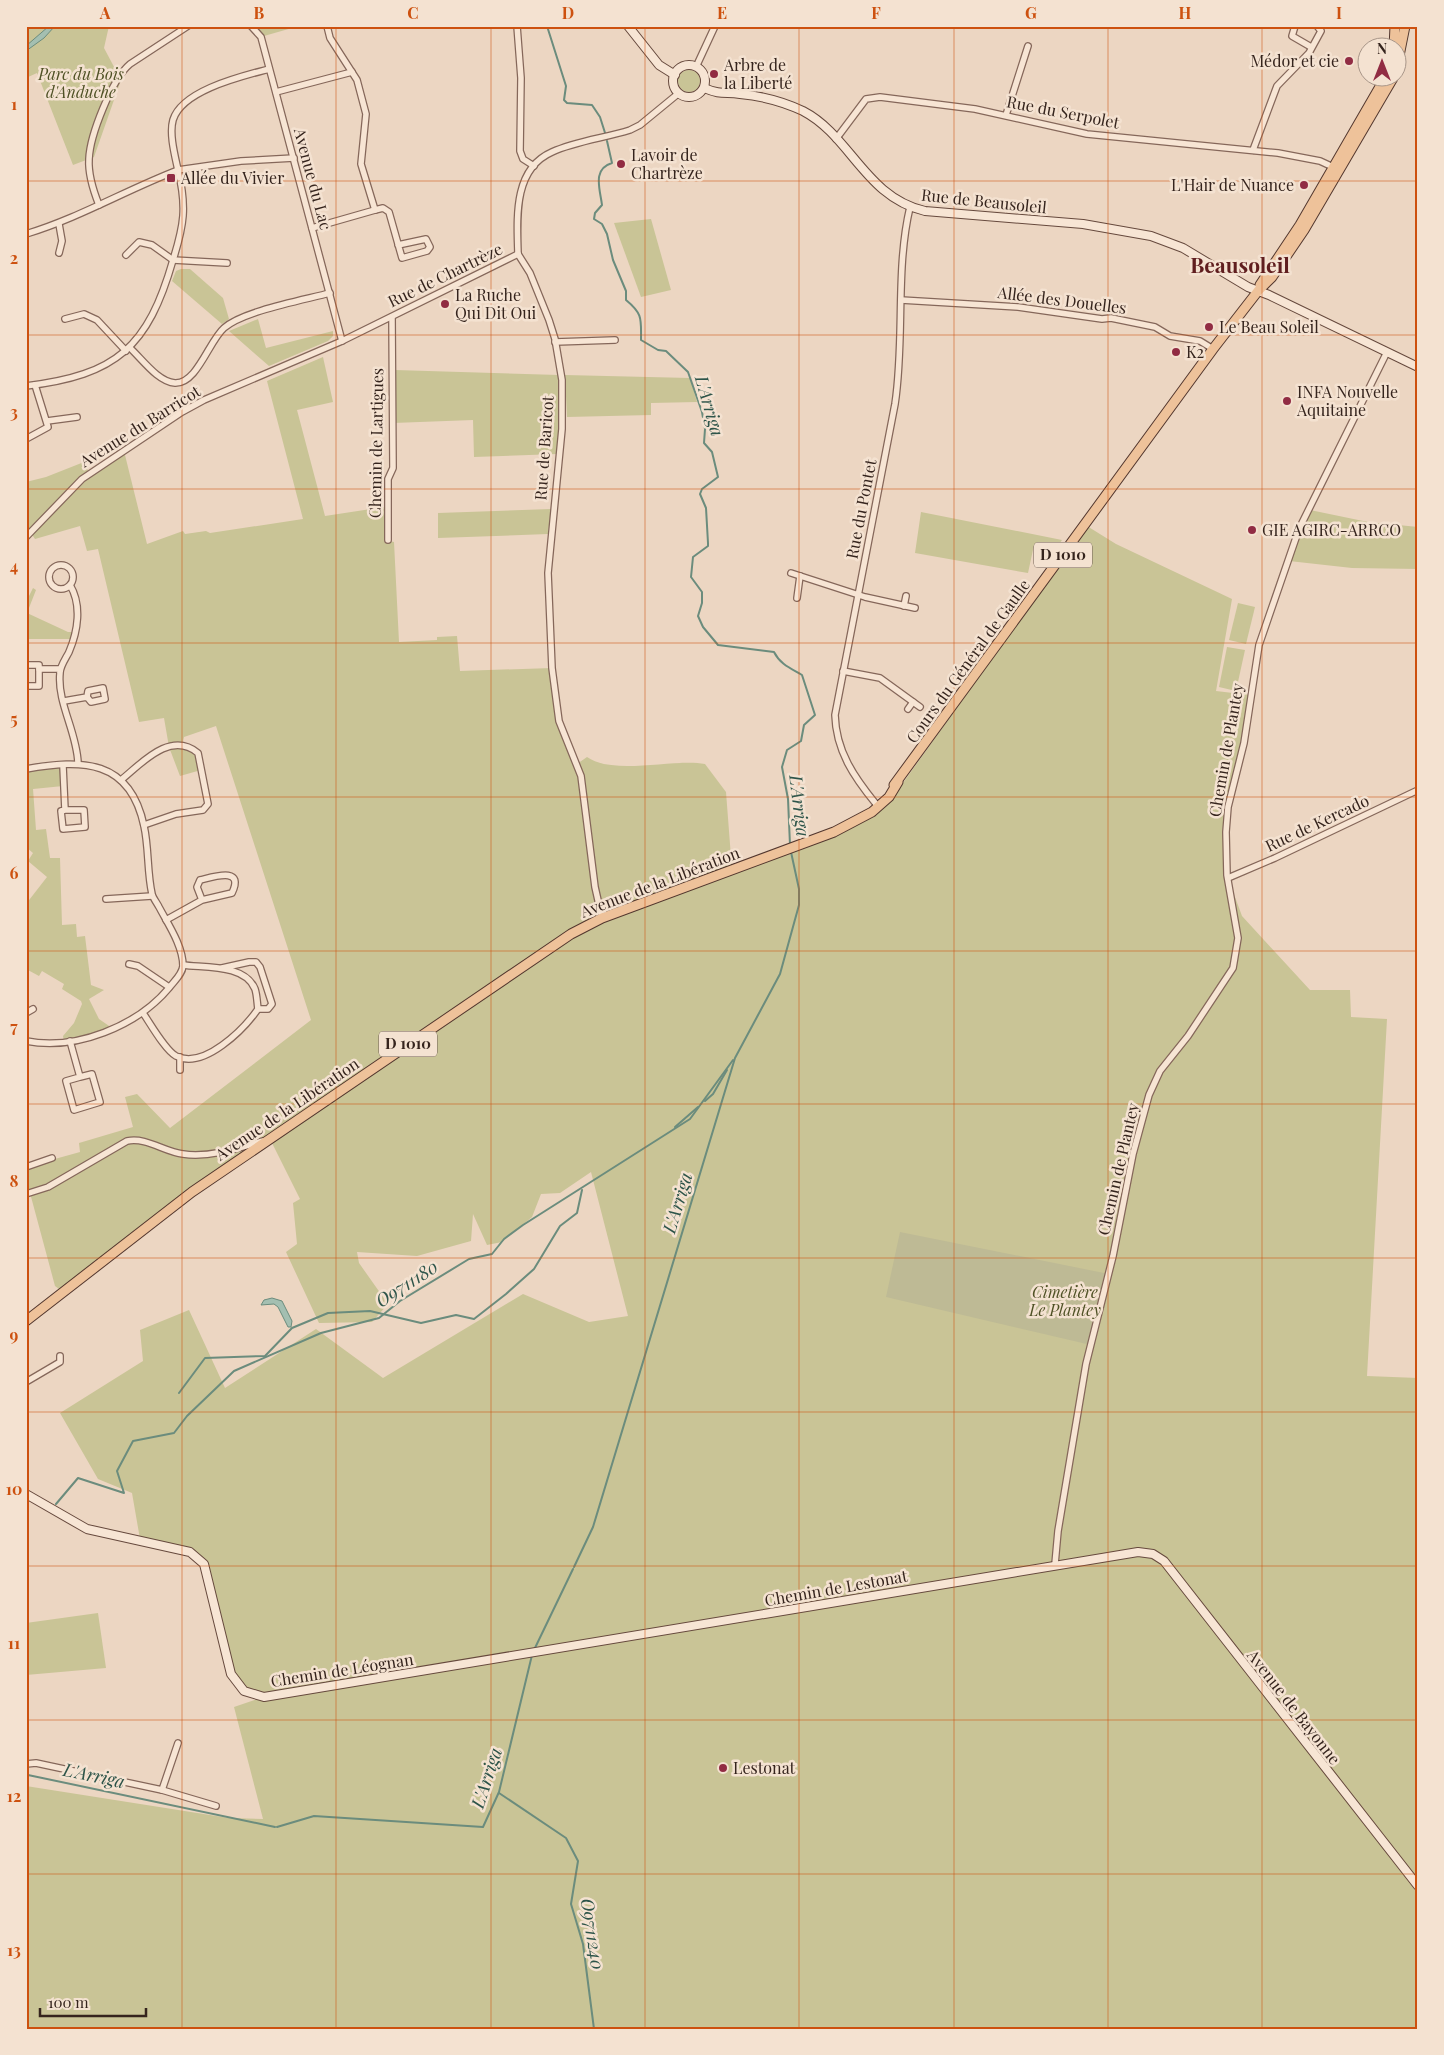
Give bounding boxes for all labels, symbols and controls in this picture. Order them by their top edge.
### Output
text: A [99,2,111,23]
text: B [254,2,265,23]
text: C [407,2,419,23]
text: D [562,2,574,23]
text: E [717,2,727,23]
text: F [871,2,881,23]
text: G [1025,2,1037,23]
text: H [1179,2,1192,23]
text: I [1336,2,1342,23]
north arrow [1356,38,1406,88]
text: N [1377,39,1387,58]
place label: Médor et cie [1250,50,1339,71]
place label: Arbre de la Liberté [723,54,792,93]
marker: Médor et cie [1343,55,1355,67]
park label: Parc du Bois d'Anduche [37,63,124,102]
marker: Arbre de la Liberté [708,68,720,80]
street label: Rue du Serpolet [1005,90,1122,133]
text: 1 [11,93,17,114]
street label: Avenue du Lac [290,125,337,232]
place label: Lavoir de Chartrèze [631,144,703,183]
marker: Lavoir de Chartrèze [615,158,627,170]
place label: Allée du Vivier [180,167,284,188]
marker: Allée du Vivier [165,172,177,184]
place label: L'Hair de Nuance [1171,174,1294,195]
marker: L'Hair de Nuance [1298,179,1310,191]
street label: Rue de Beausoleil [920,183,1048,218]
street label: Rue de Chartrèze [384,238,506,311]
text: 2 [10,247,18,268]
district label: Beausoleil [1190,250,1290,278]
street label: Allée des Douelles [995,281,1128,318]
place label: La Ruche Qui Dit Oui [455,284,537,323]
marker: La Ruche Qui Dit Oui [439,298,451,310]
place label: Le Beau Soleil [1219,316,1319,337]
marker: Le Beau Soleil [1203,321,1215,333]
place label: K2 [1186,341,1204,362]
marker: K2 [1170,346,1182,358]
street label: Chemin de Lartigues [364,368,387,518]
water label: L'Arriga [690,372,730,439]
street label: Avenue du Barricot [75,380,204,472]
place label: INFA Nouvelle Aquitaine [1296,381,1398,420]
street label: Rue de Baricot [529,394,558,501]
marker: INFA Nouvelle Aquitaine [1281,395,1293,407]
text: 3 [10,401,18,422]
street label: Rue du Pontet [841,457,881,561]
place label: GIE AGIRC-ARRCO [1262,519,1401,540]
marker: GIE AGIRC-ARRCO [1246,524,1258,536]
road number: D 1010 [1034,542,1092,568]
text: 4 [10,555,18,576]
street label: Cours du Général de Gaulle [901,575,1034,747]
street label: Chemin de Plantey [1203,681,1248,818]
text: 5 [10,708,18,729]
water label: L'Arriga [784,773,816,838]
street label: Rue de Kercado [1261,789,1372,856]
street label: Avenue de la Libération [576,841,743,922]
text: 6 [10,862,19,883]
text: 7 [10,1016,18,1037]
road number: D 1010 [379,1032,437,1056]
street label: Avenue de la Libération [210,1052,363,1165]
street label: Chemin de Plantey [1092,1101,1143,1237]
water label: L'Arriga [656,1169,698,1237]
text: 8 [10,1170,19,1191]
water label: O9711180 [371,1254,442,1312]
park label: Cimetière Le Plantey [1028,1281,1101,1320]
text: 9 [10,1324,19,1345]
text: 10 [6,1478,22,1499]
street label: Chemin de Lestonat [763,1565,909,1610]
text: 11 [8,1632,20,1653]
street label: Avenue de Bayonne [1242,1644,1346,1768]
street label: Chemin de Léognan [269,1648,415,1691]
water label: L'Arriga [465,1744,507,1812]
water label: L'Arriga [60,1757,127,1793]
place label: Lestonat [733,1757,796,1778]
marker: Lestonat [717,1762,729,1774]
text: 12 [7,1785,21,1806]
water label: O9711240 [576,1896,610,1971]
text: 13 [7,1939,21,1960]
scale bar [40,1985,146,2017]
text: 100 m [48,1992,89,2012]

